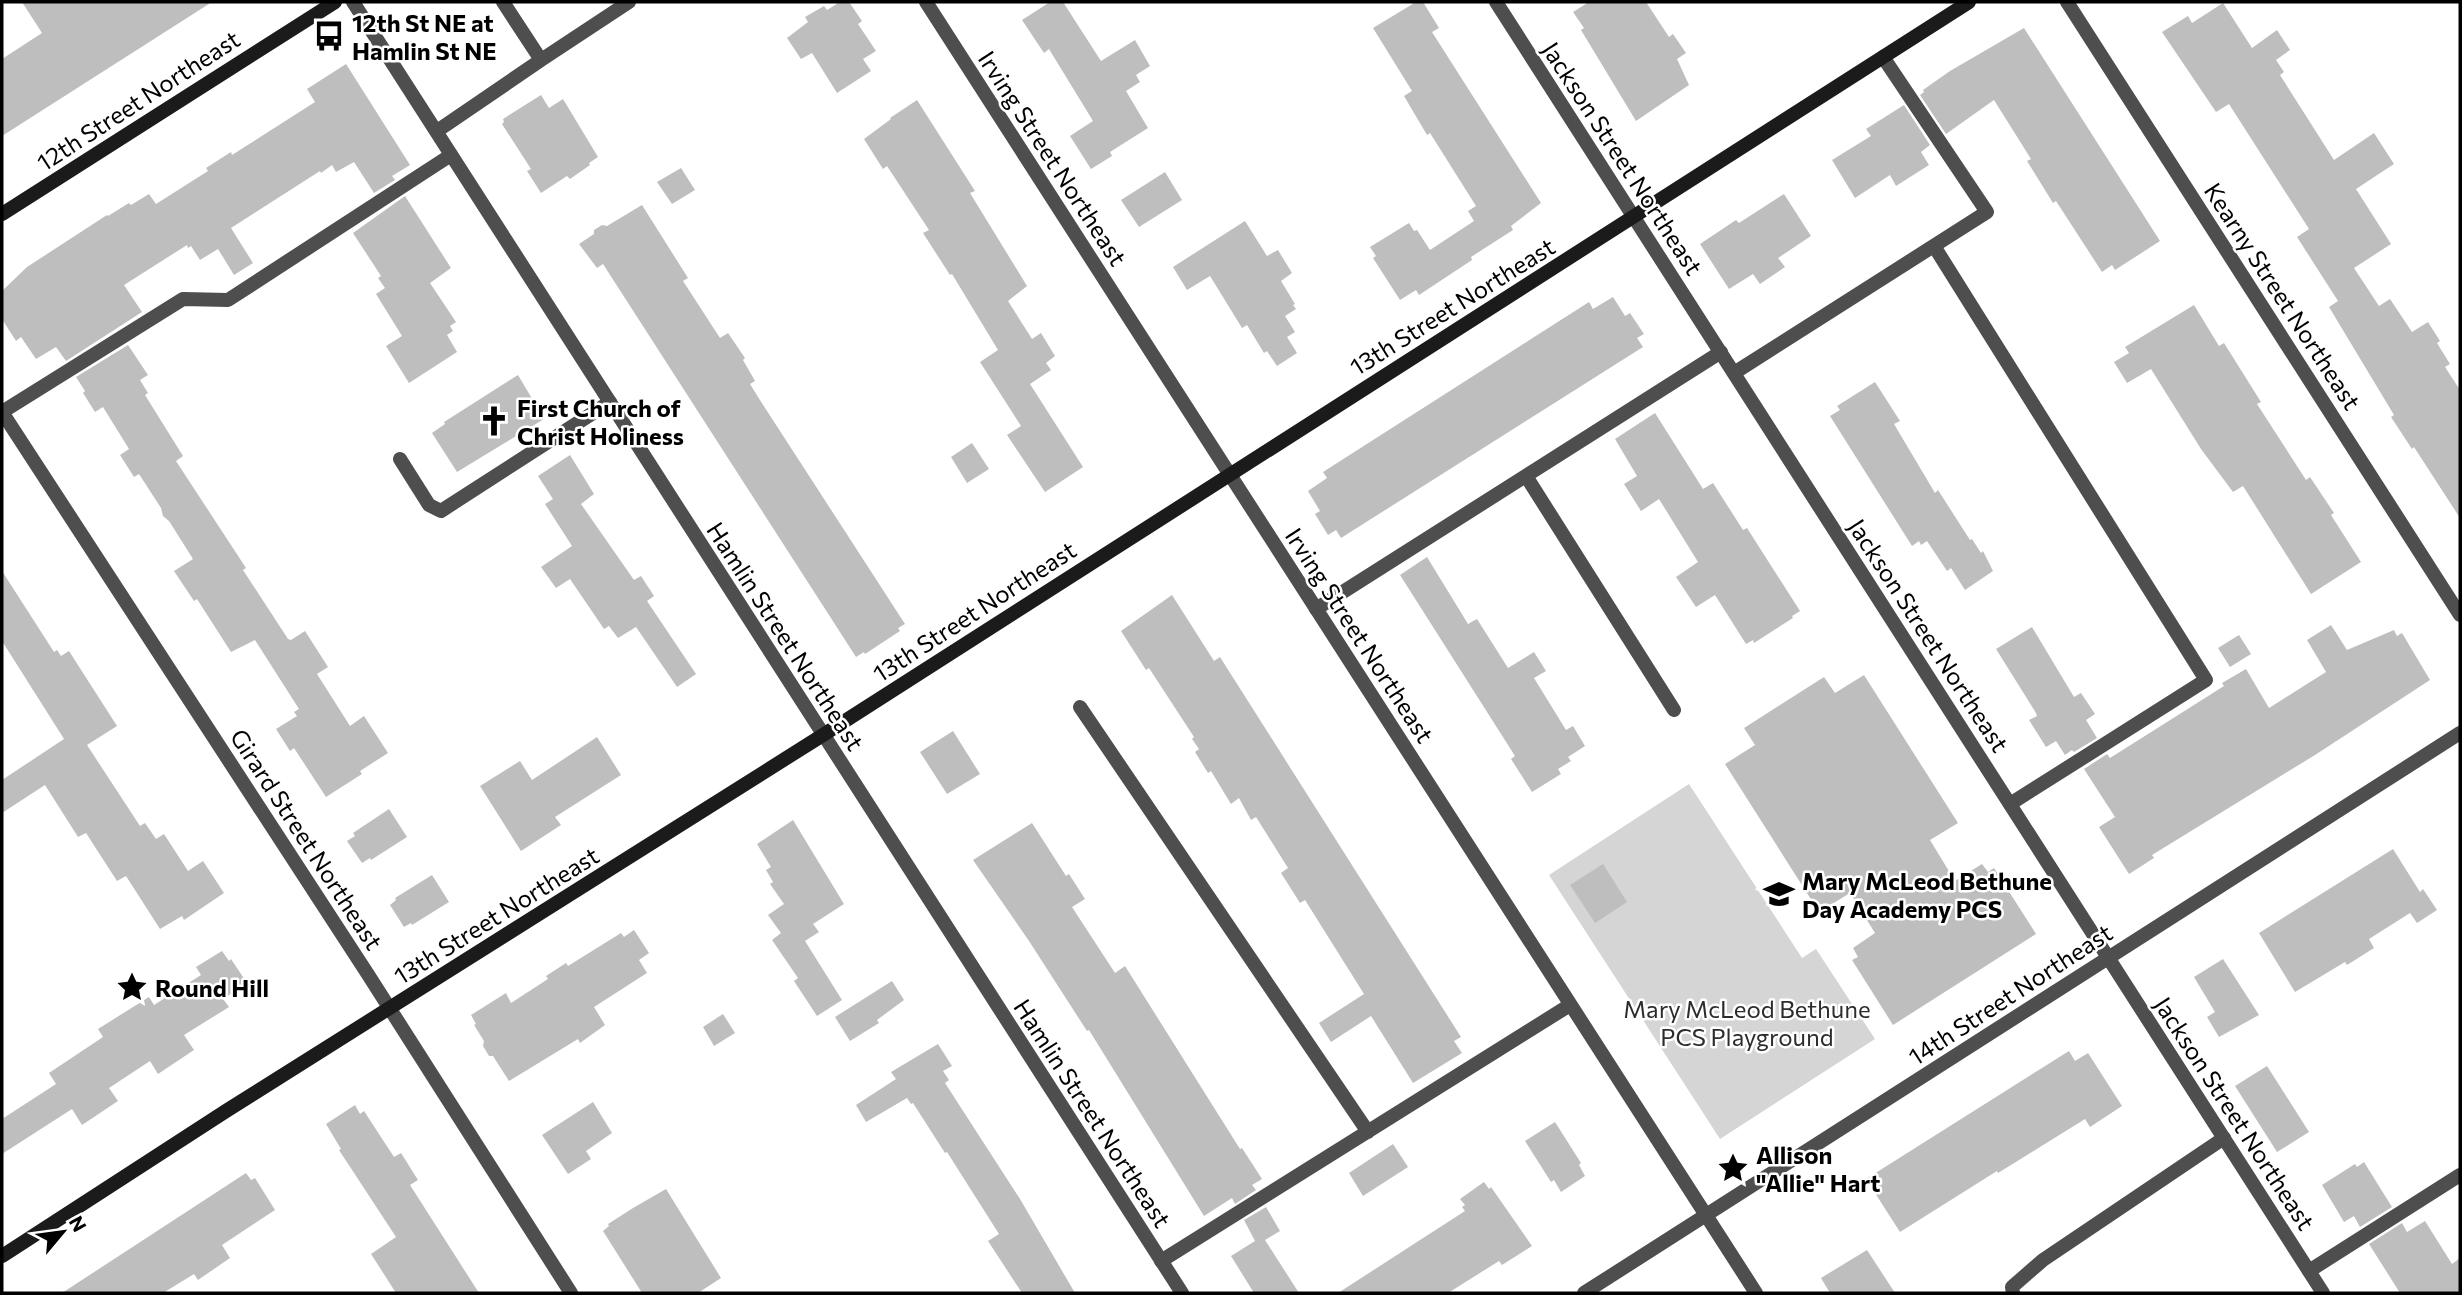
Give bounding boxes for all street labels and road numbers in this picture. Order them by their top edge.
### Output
street label: 12th Street Northeast [31,24,245,176]
street label: Jackson Street Northeast [1537,36,1709,280]
street label: Irving Street Northeast [973,45,1133,271]
street label: Kearny Street Northeast [2199,177,2367,415]
street label: 13th Street Northeast [1344,231,1560,381]
street label: Jackson Street Northeast [1843,513,2015,757]
street label: Hamlin Street Northeast [701,517,871,756]
street label: Irving Street Northeast [1280,522,1440,748]
street label: 13th Street Northeast [867,534,1081,687]
street label: Girard Street Northeast [225,723,389,955]
street label: 13th Street Northeast [388,840,604,990]
street label: 14th Street Northeast [1903,917,2117,1071]
street label: Jackson Street Northeast [2149,991,2321,1235]
street label: Hamlin Street Northeast [1008,994,1178,1233]

